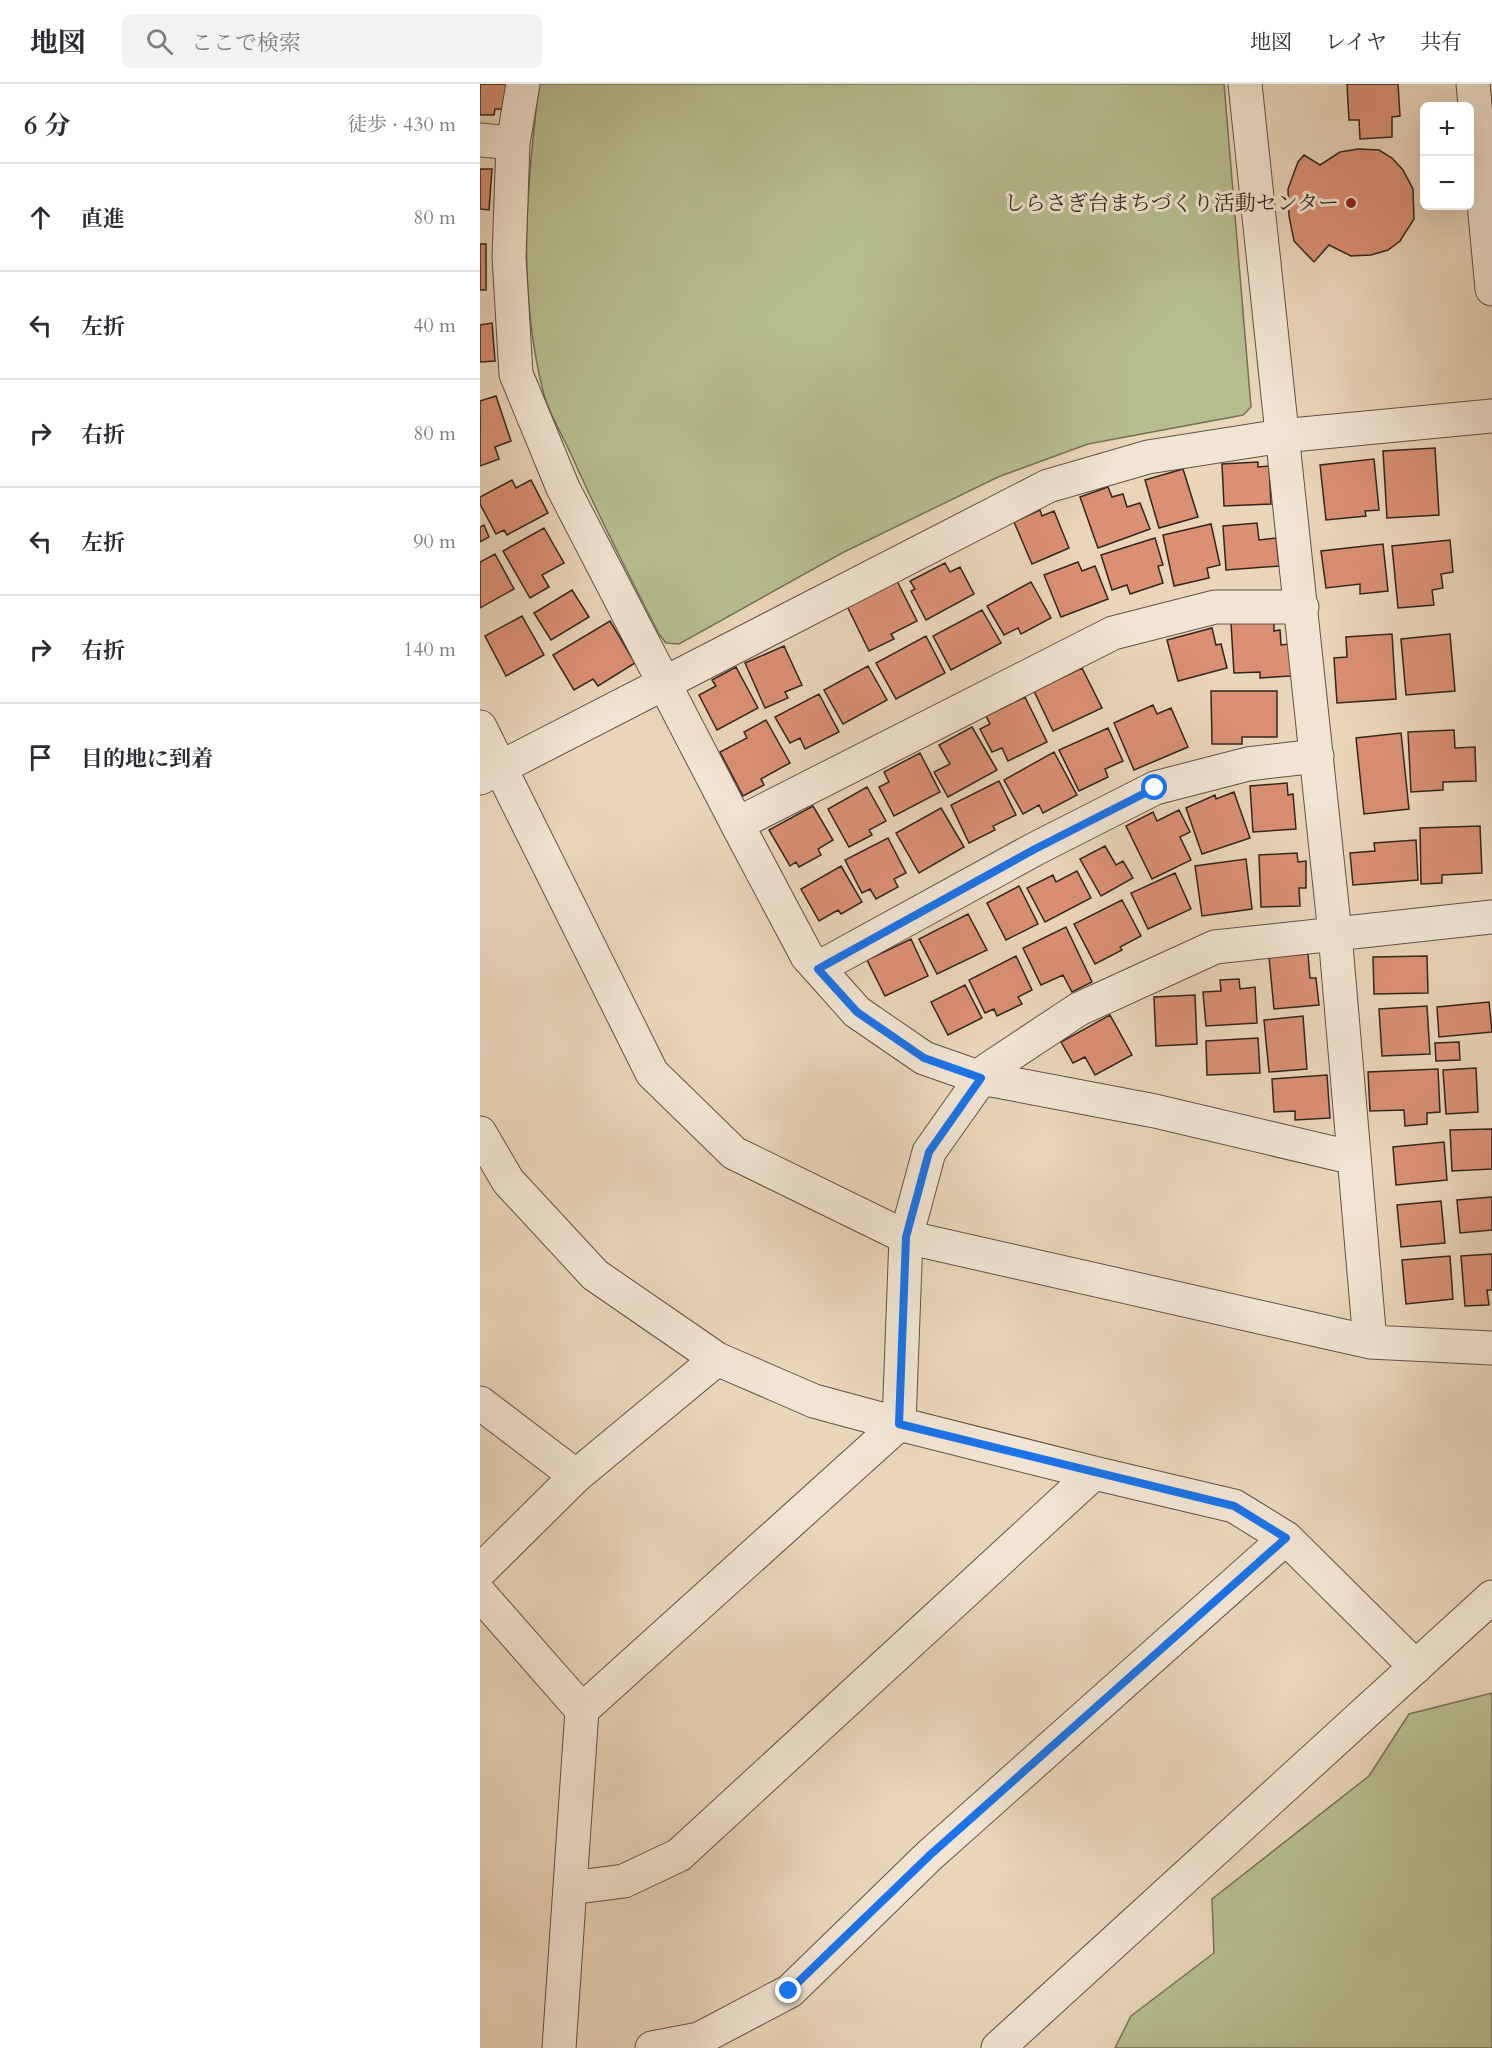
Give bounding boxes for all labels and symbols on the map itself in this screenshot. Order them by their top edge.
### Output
place label: しらさぎ台まちづくり活動センター [1004,189,1339,218]
marker: しらさぎ台まちづくり活動センター [1344,196,1358,210]
route start [1141,774,1167,800]
route end [775,1977,801,2003]

